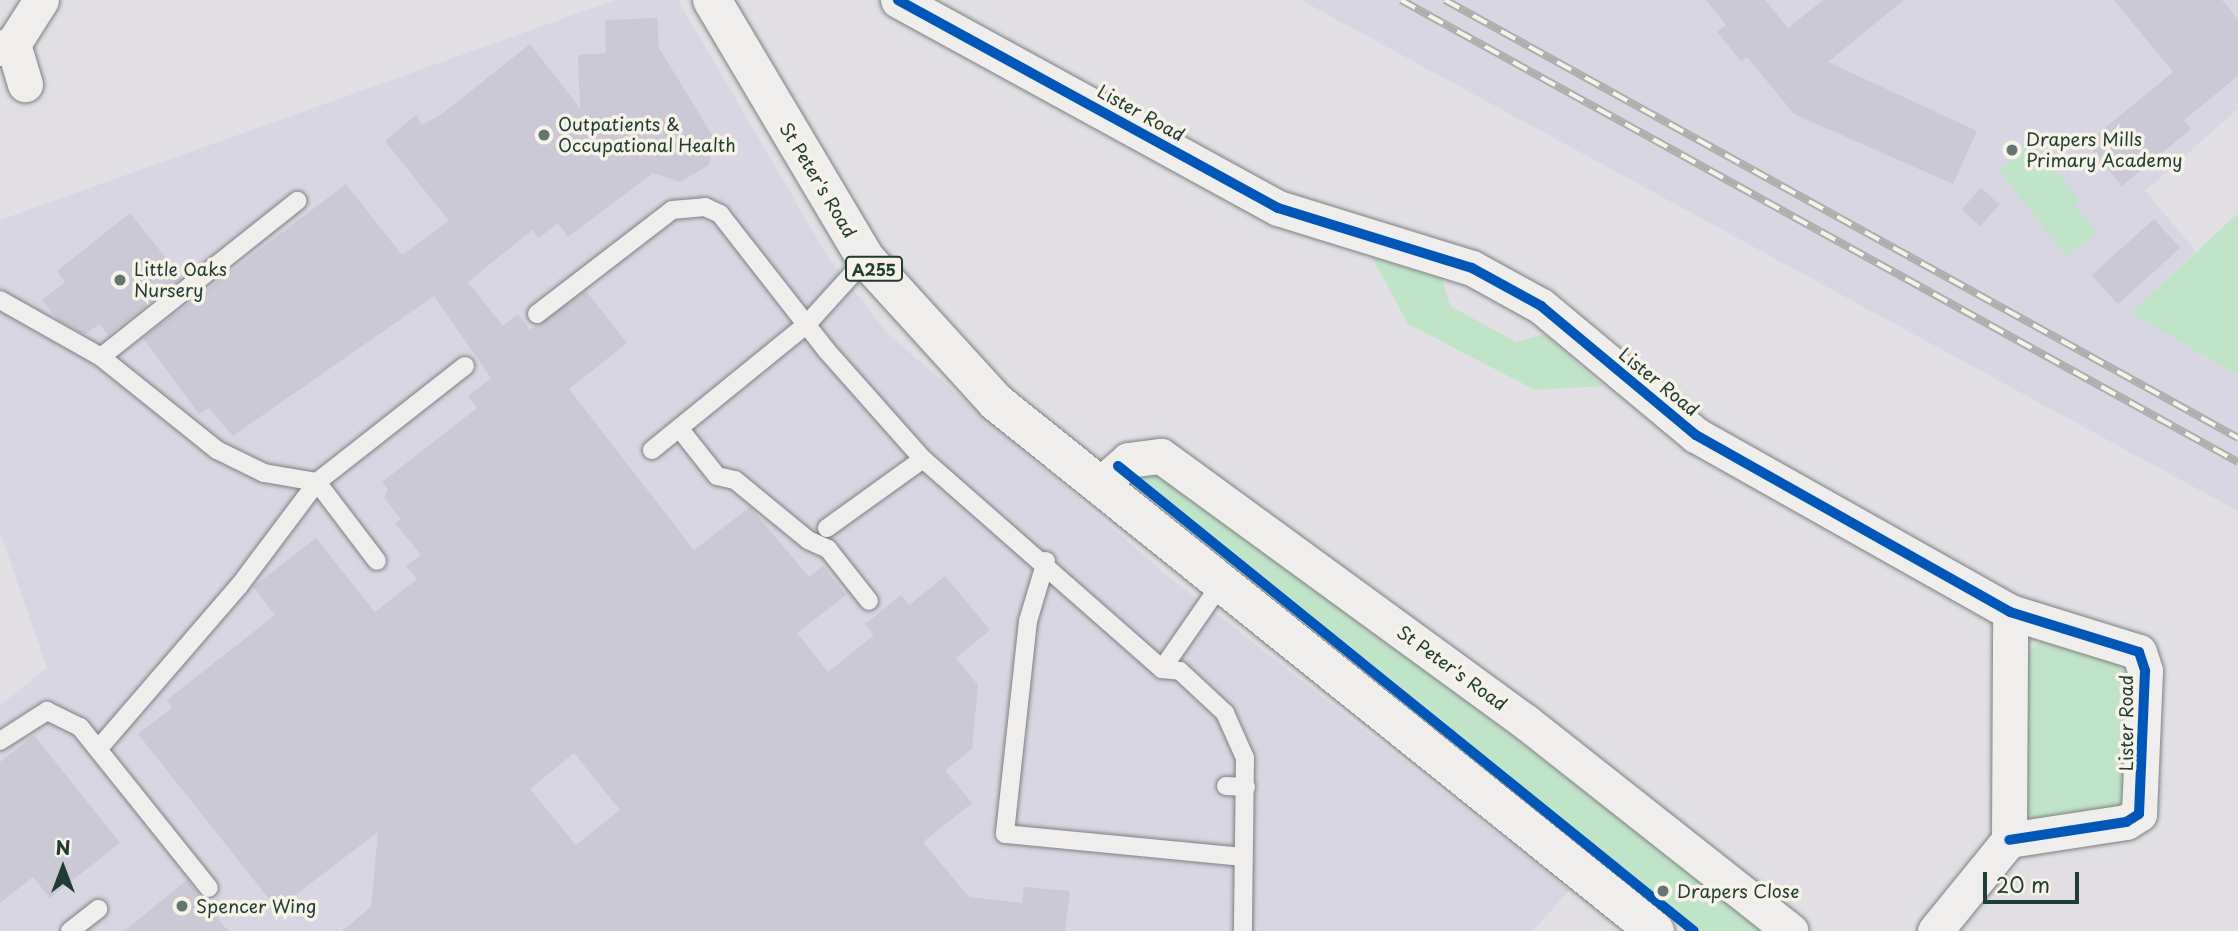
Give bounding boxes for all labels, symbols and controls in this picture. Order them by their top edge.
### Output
street label: Lister Road [1093,80,1189,146]
place label: Outpatients & Occupational Health [558,114,738,156]
street label: St Peter's Road [775,118,861,242]
marker: Outpatients & Occupational Health [536,127,552,143]
place label: Drapers Mills Primary Academy [2026,129,2183,172]
marker: Drapers Mills Primary Academy [2004,142,2020,158]
road number: A255 [844,256,904,282]
place label: Little Oaks Nursery [134,259,228,302]
marker: Little Oaks Nursery [112,272,128,288]
street label: Lister Road [1614,343,1704,421]
street label: St Peter's Road [1393,621,1511,715]
street label: Lister Road [2115,674,2137,772]
north arrow [28,833,98,903]
text: N [55,833,71,861]
scale bar [1986,858,2082,902]
text: 20 m [1996,868,2050,900]
place label: Drapers Close [1677,880,1800,902]
marker: Drapers Close [1655,883,1671,899]
place label: Spencer Wing [196,895,318,917]
marker: Spencer Wing [174,898,190,914]

